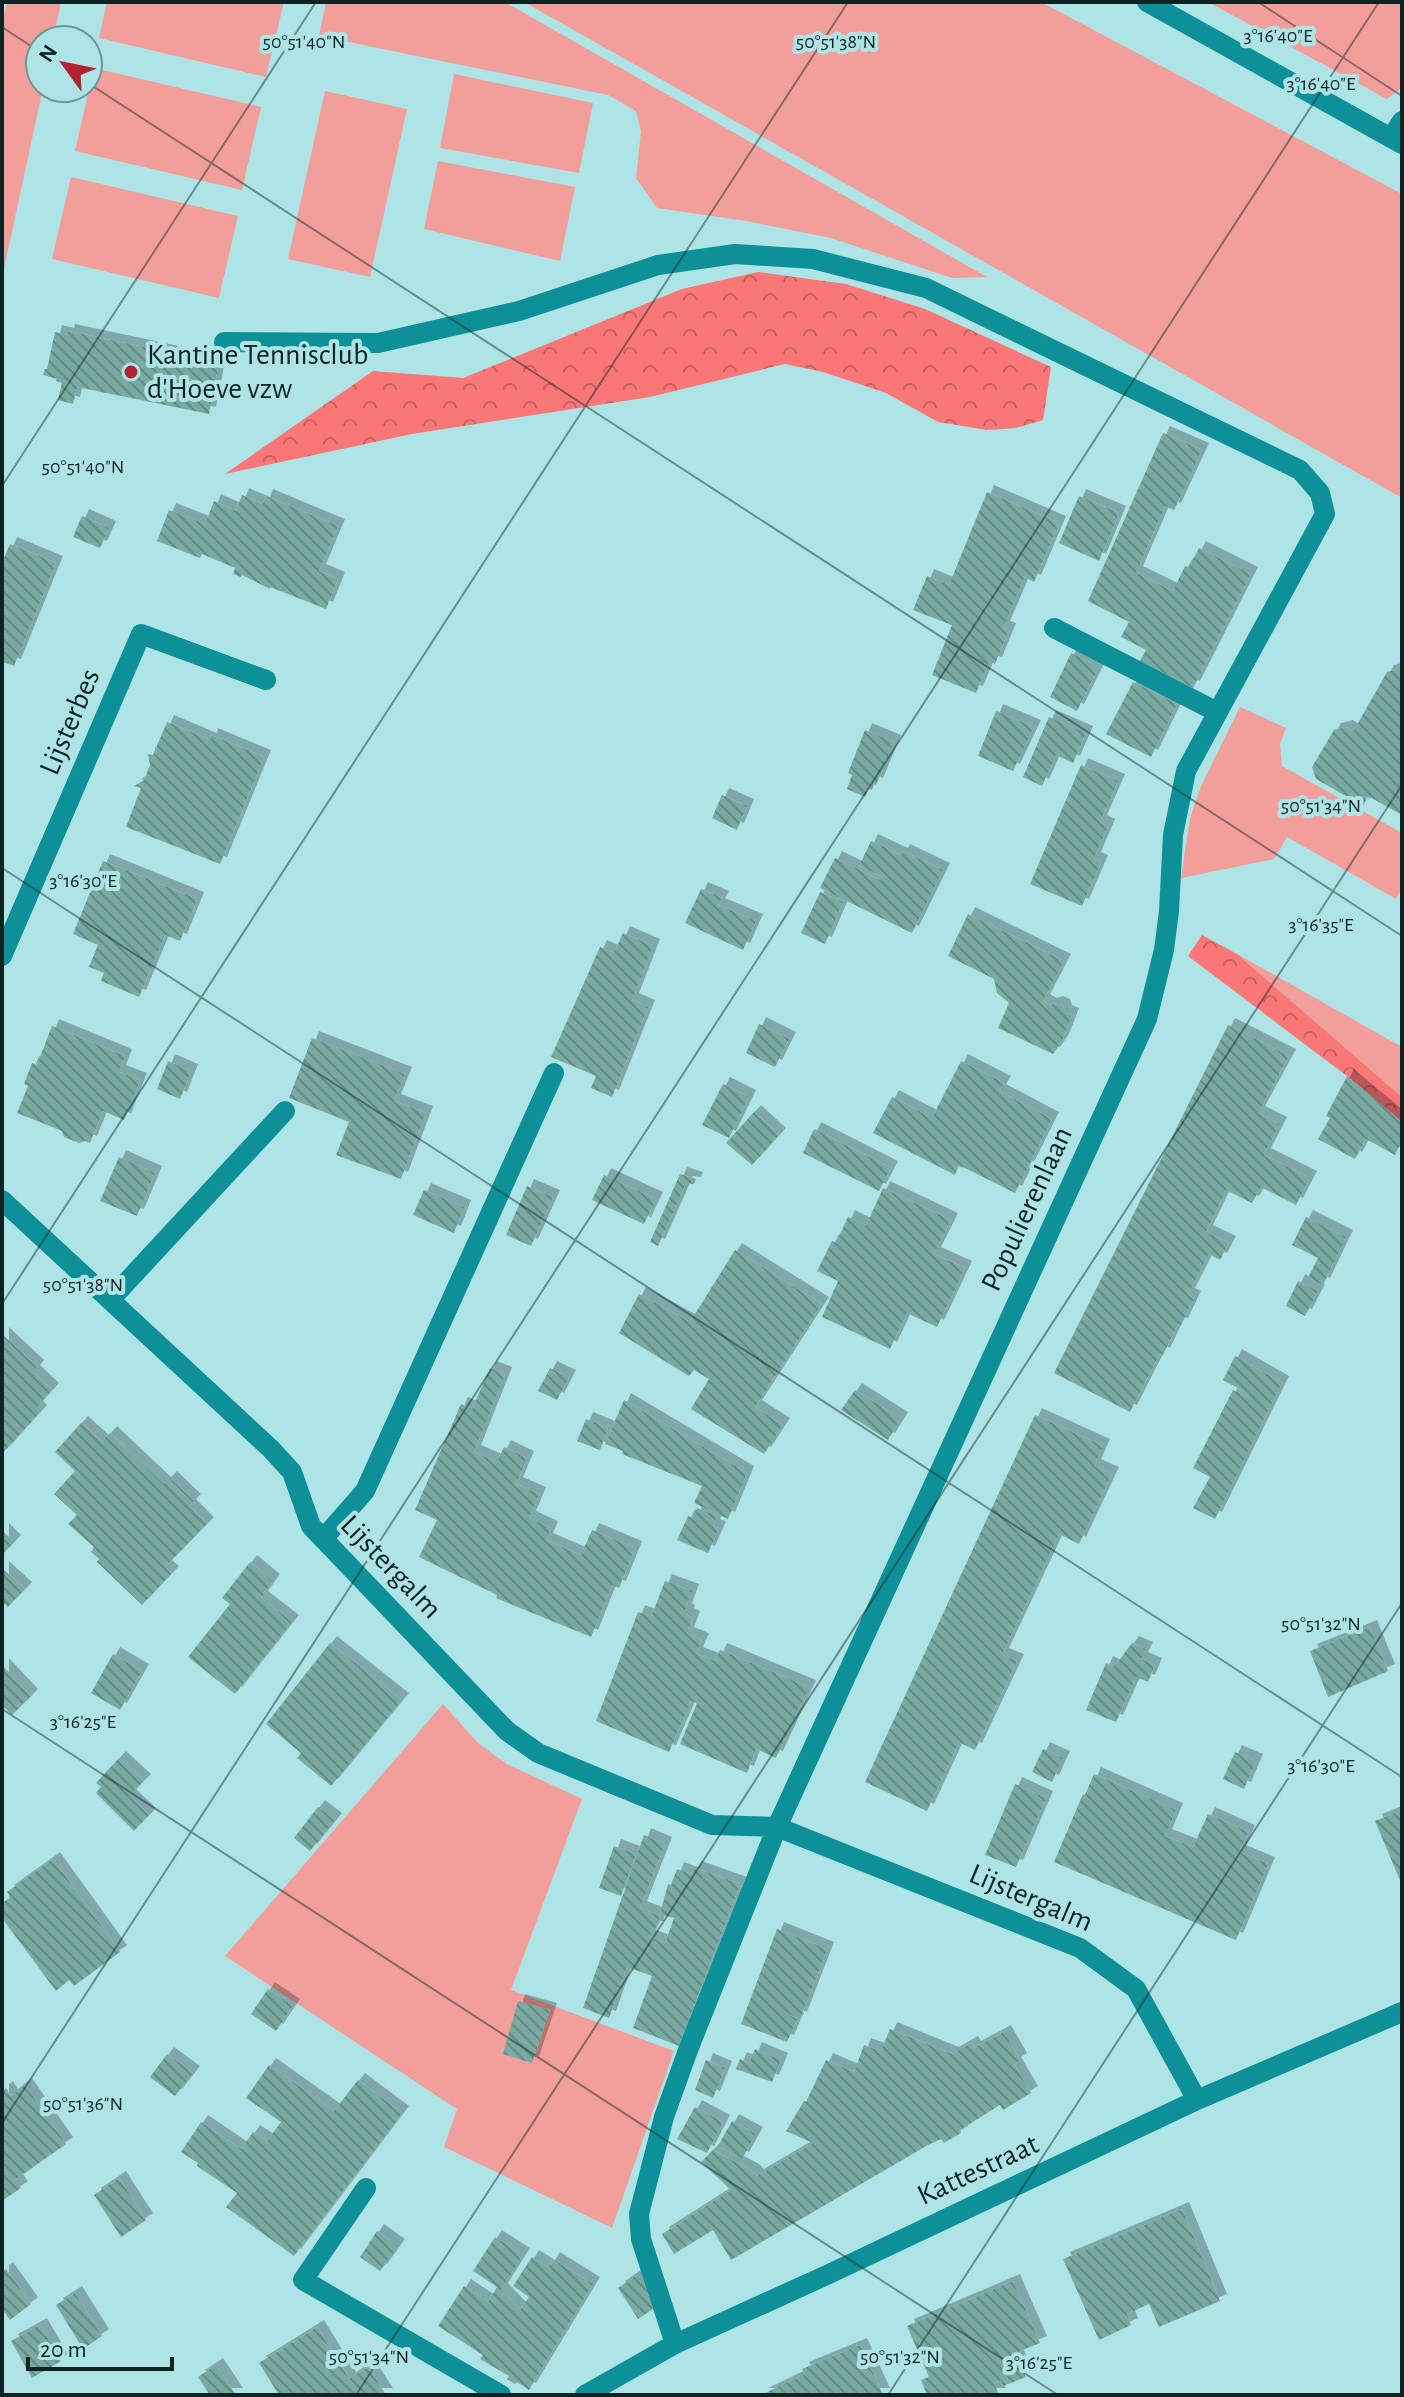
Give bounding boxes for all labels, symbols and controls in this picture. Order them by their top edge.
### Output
north arrow [24,24,104,104]
text: 3°16'40"E [1243,26,1313,46]
text: 50°51'40"N [263,32,345,52]
text: 50°51'38"N [796,32,876,52]
text: N [35,41,61,66]
text: 3°16'40"E [1286,74,1356,94]
place label: Kantine Tennisclub d'Hoeve vzw [147,340,369,404]
marker: Kantine Tennisclub d'Hoeve vzw [122,363,140,381]
text: 50°51'40"N [42,457,124,477]
street label: Lijsterbes [34,665,106,779]
text: 50°51'34"N [1281,796,1361,816]
text: 3°16'30"E [49,871,117,891]
text: 3°16'35"E [1288,915,1354,935]
street label: Populierenlaan [976,1122,1078,1296]
text: 50°51'38"N [43,1275,123,1295]
street label: Lijstergalm [335,1509,447,1625]
text: 50°51'32"N [1281,1614,1361,1634]
text: 3°16'25"E [50,1712,117,1732]
text: 3°16'30"E [1287,1756,1355,1776]
street label: Lijstergalm [965,1859,1097,1937]
text: 50°51'36"N [43,2094,123,2114]
street label: Kattestraat [913,2129,1044,2211]
scale bar [28,2321,172,2371]
text: 20 m [40,2338,87,2362]
text: 50°51'34"N [329,2347,409,2367]
text: 50°51'32"N [860,2347,940,2367]
text: 3°16'25"E [1006,2353,1073,2373]

